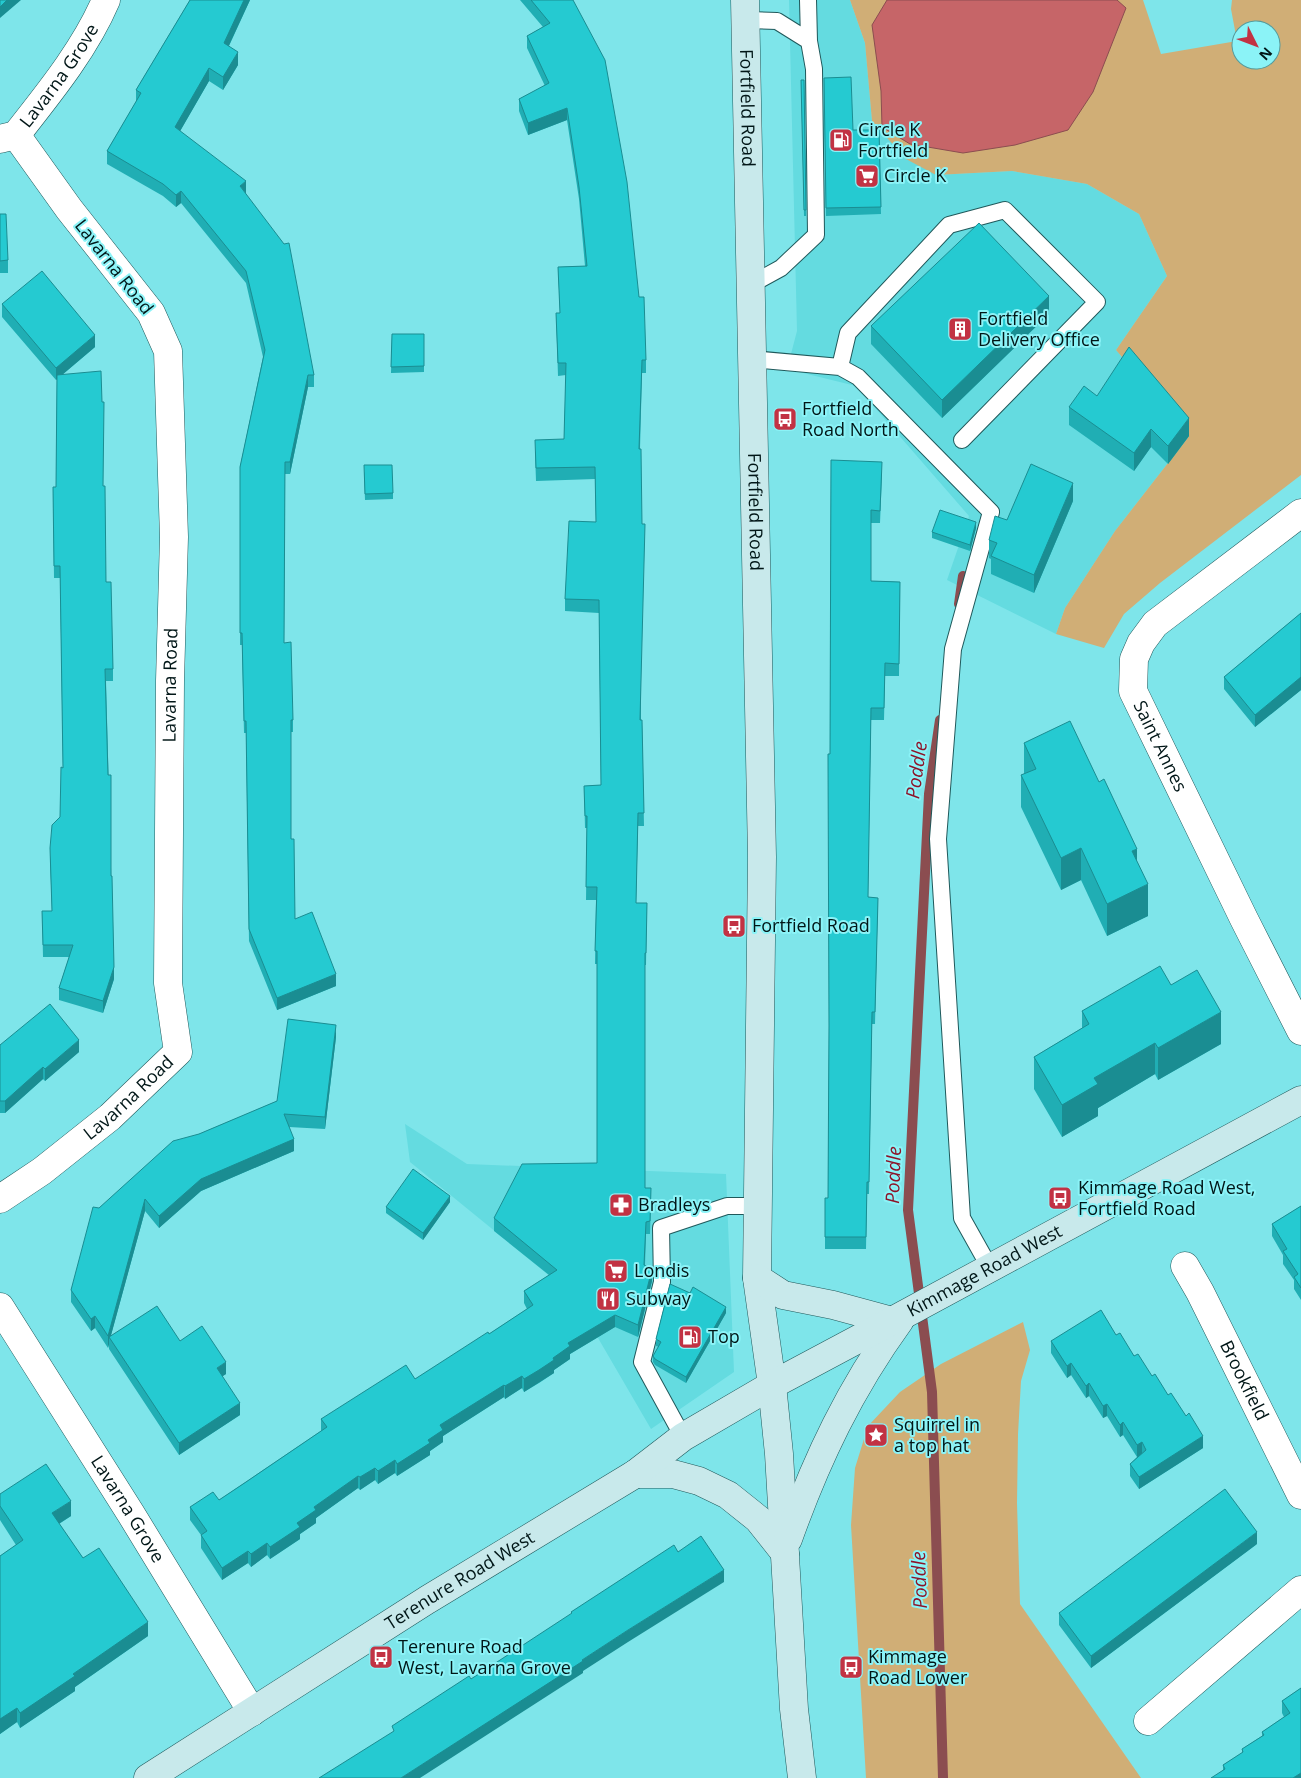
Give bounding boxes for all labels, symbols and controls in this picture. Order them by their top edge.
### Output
street label: Lavarna Grove [13,19,103,132]
north arrow [1231,20,1281,70]
text: N [1255,43,1277,65]
street label: Fortfield Road [735,49,761,167]
place label: Circle K Fortfield [858,117,928,162]
fuel station icon: Circle K Fortfield [828,127,854,153]
supermarket icon: Circle K [854,163,880,189]
place label: Circle K [884,163,947,187]
street label: Lavarna Road [70,214,159,319]
place label: Fortfield Delivery Office [978,306,1100,351]
building icon: Fortfield Delivery Office [947,316,973,342]
place label: Fortfield Road North [802,396,899,441]
bus stop icon: Fortfield Road North [772,406,798,432]
street label: Fortfield Road [743,453,769,571]
street label: Lavarna Road [157,628,182,742]
street label: Saint Annes [1128,696,1193,796]
water label: Poddle [899,740,933,800]
bus stop icon: Fortfield Road [721,913,747,939]
place label: Fortfield Road [752,913,870,937]
street label: Lavarna Road [78,1050,178,1145]
water label: Poddle [879,1146,907,1204]
place label: Kimmage Road West, Fortfield Road [1078,1175,1255,1220]
bus stop icon: Kimmage Road West, Fortfield Road [1047,1185,1073,1211]
pharmacy icon: Bradleys [608,1192,634,1218]
place label: Bradleys [638,1192,710,1216]
street label: Kimmage Road West [902,1218,1066,1322]
supermarket icon: Londis [603,1258,629,1284]
place label: Londis [634,1258,689,1282]
restaurant icon: Subway [595,1286,621,1312]
place label: Subway [626,1286,692,1310]
fuel station icon: Top [677,1324,703,1350]
place label: Top [708,1324,740,1348]
street label: Brookfield [1215,1336,1275,1424]
place label: Squirrel in a top hat [894,1412,980,1457]
place icon: Squirrel in a top hat [863,1422,889,1448]
street label: Lavarna Grove [86,1450,171,1567]
street label: Terenure Road West [380,1525,538,1635]
water label: Poddle [905,1551,933,1609]
place label: Terenure Road West, Lavarna Grove [398,1634,571,1679]
bus stop icon: Terenure Road West, Lavarna Grove [368,1644,394,1670]
place label: Kimmage Road Lower [868,1644,968,1689]
bus stop icon: Kimmage Road Lower [838,1654,864,1680]

